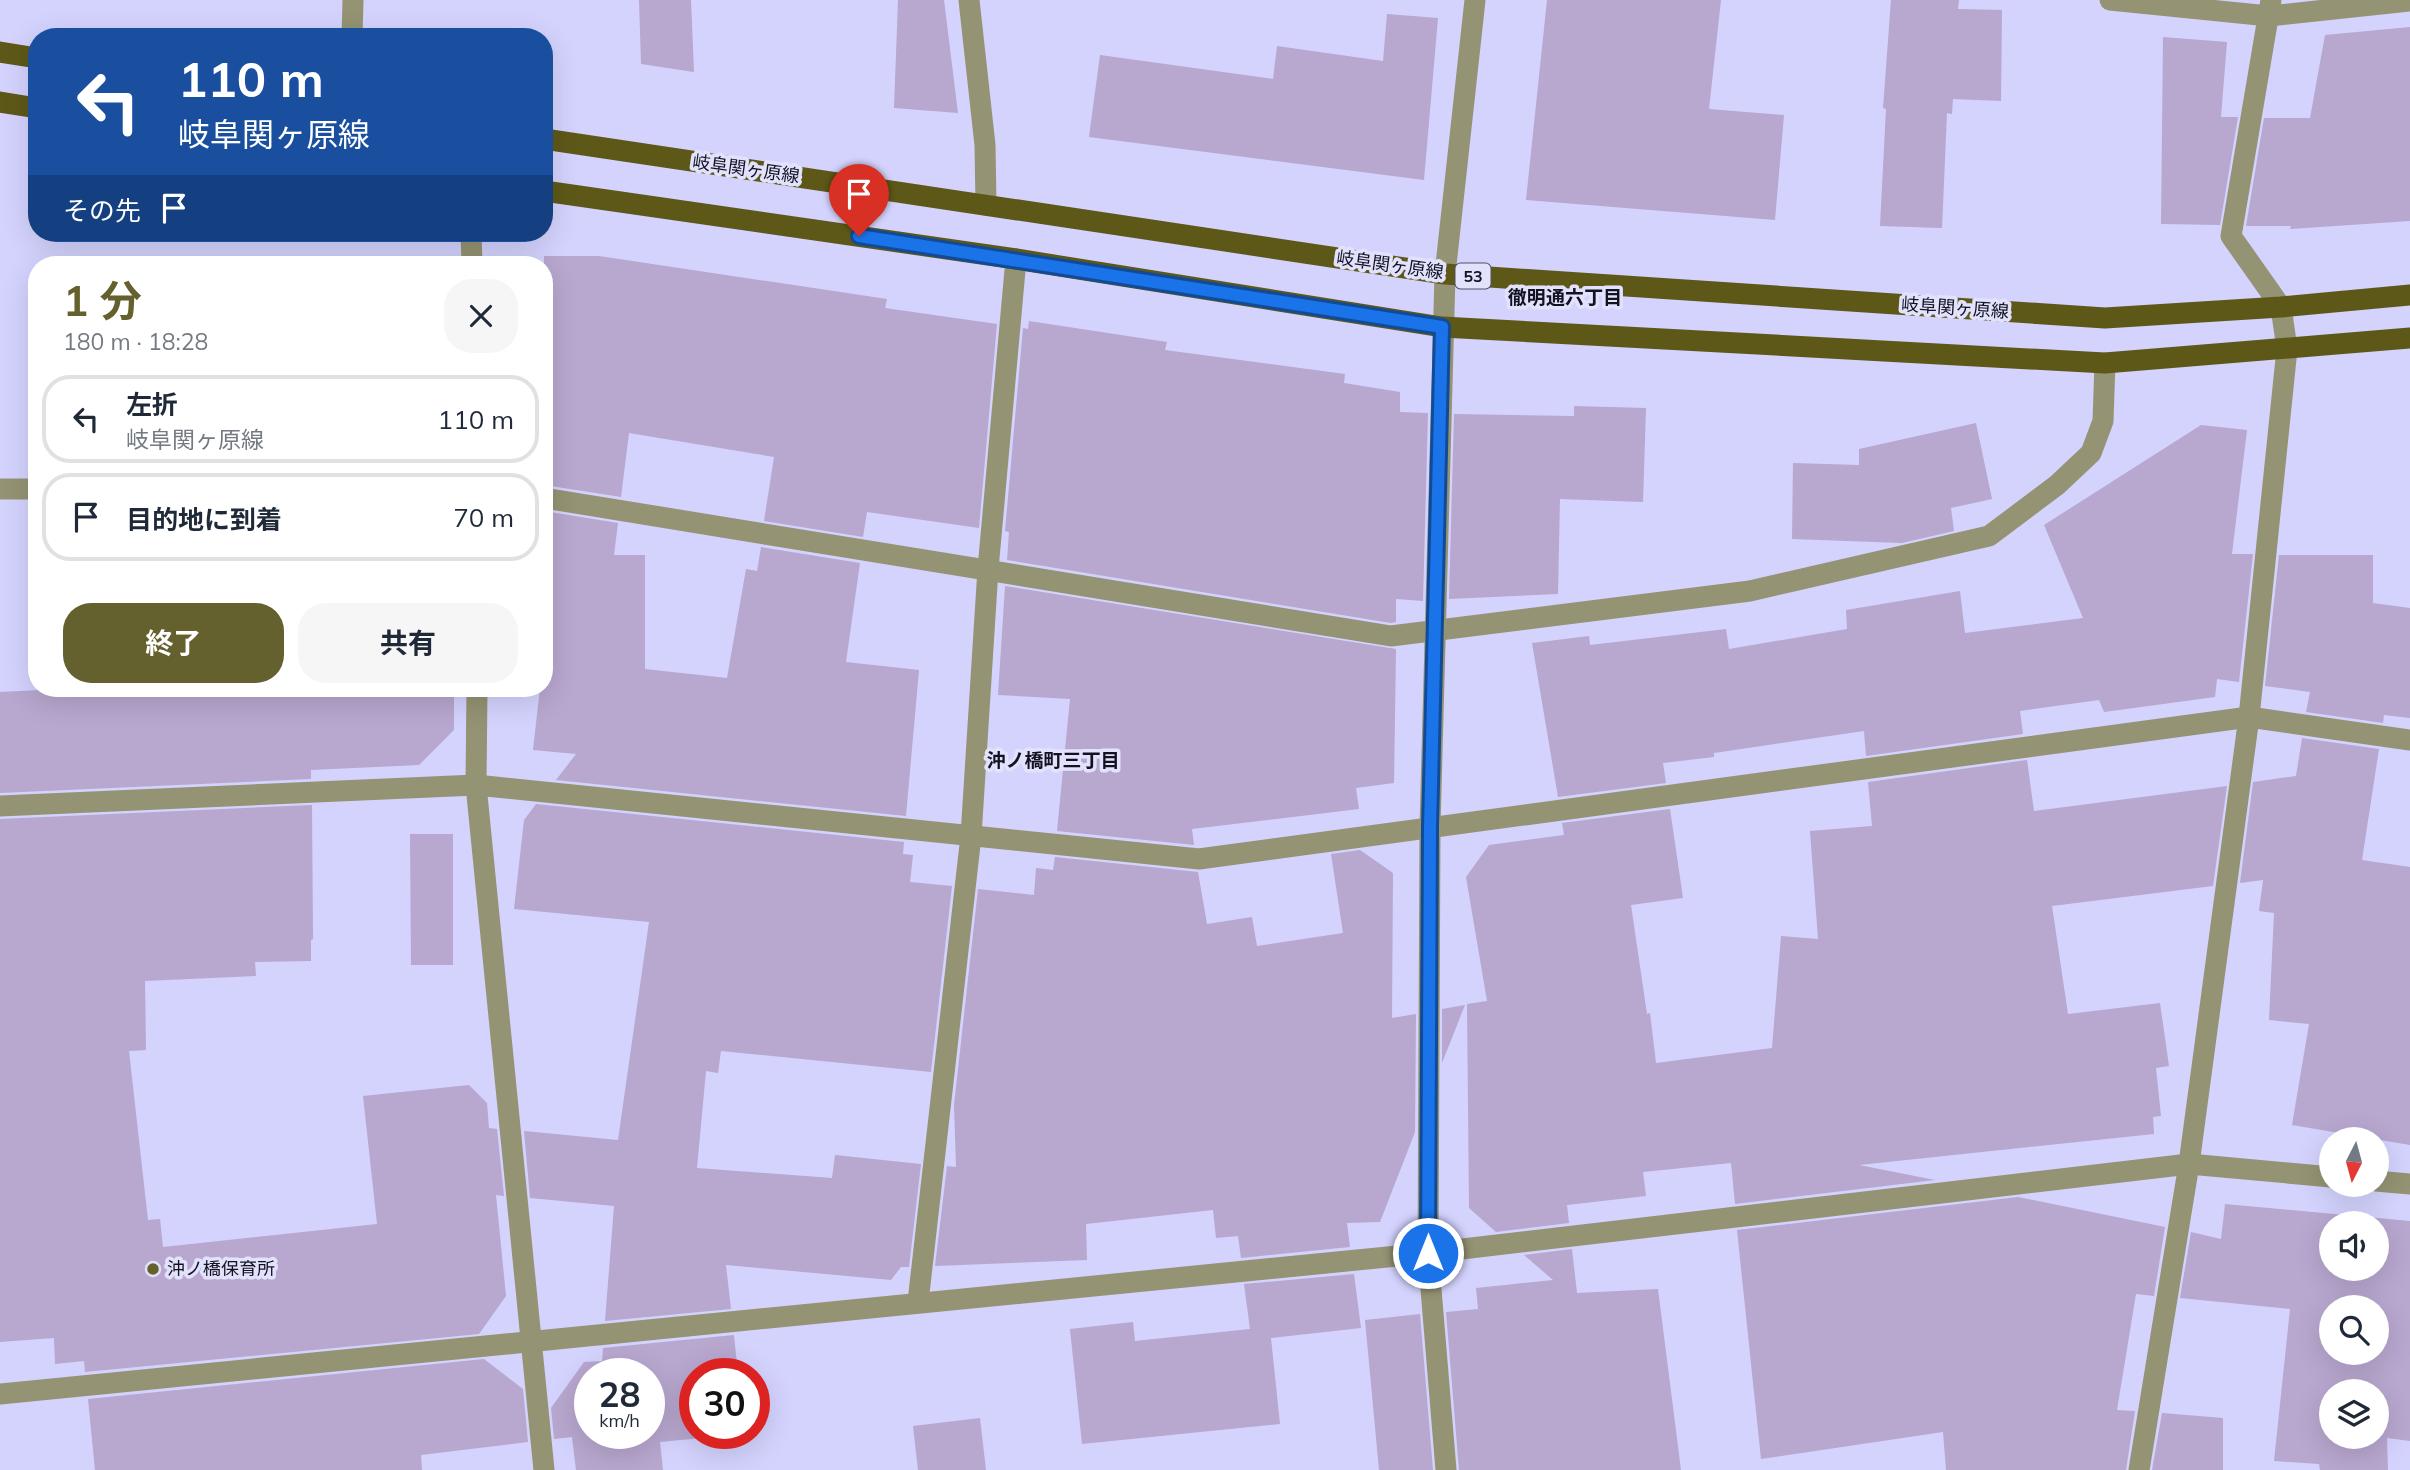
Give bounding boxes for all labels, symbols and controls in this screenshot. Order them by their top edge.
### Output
text: 110 m [178,48,324,109]
icon: left [63,56,154,147]
text: 岐阜関ヶ原線 [178,114,370,154]
street label: 岐阜関ヶ原線 [691,150,801,187]
pin [829,164,889,236]
icon: arrive [840,175,878,213]
icon: arrive [155,189,193,227]
text: その先 [63,194,141,227]
street label: 岐阜関ヶ原線 [1335,246,1445,283]
road number: 53 [1456,264,1490,288]
text: 1 分 [63,274,142,327]
button: close [444,279,518,353]
district label: 徹明通六丁目 [1508,285,1622,309]
street label: 岐阜関ヶ原線 [1900,292,2010,323]
text: 180 m · 18:28 [63,327,208,356]
text: 左折 [126,388,178,421]
icon: left [67,400,105,438]
text: 110 m [438,403,514,436]
text: 岐阜関ヶ原線 [126,425,264,454]
icon: arrive [67,498,105,536]
text: 70 m [453,501,514,534]
text: 目的地に到着 [126,503,282,536]
button: 終了 [63,603,284,683]
button: 共有 [298,603,518,683]
district label: 沖ノ橋町三丁目 [986,748,1120,772]
north arrow [2319,1127,2389,1197]
map controls [2319,1127,2389,1449]
button: sound [2319,1211,2389,1281]
position arrow [1391,1216,1465,1290]
place label: 沖ノ橋保育所 [167,1257,275,1280]
marker: 沖ノ橋保育所 [145,1261,161,1277]
button: search [2319,1295,2389,1365]
speed limit sign: 30 [679,1358,770,1449]
text: 28 [598,1372,641,1416]
button: layers [2319,1379,2389,1449]
text: km/h [599,1409,640,1432]

